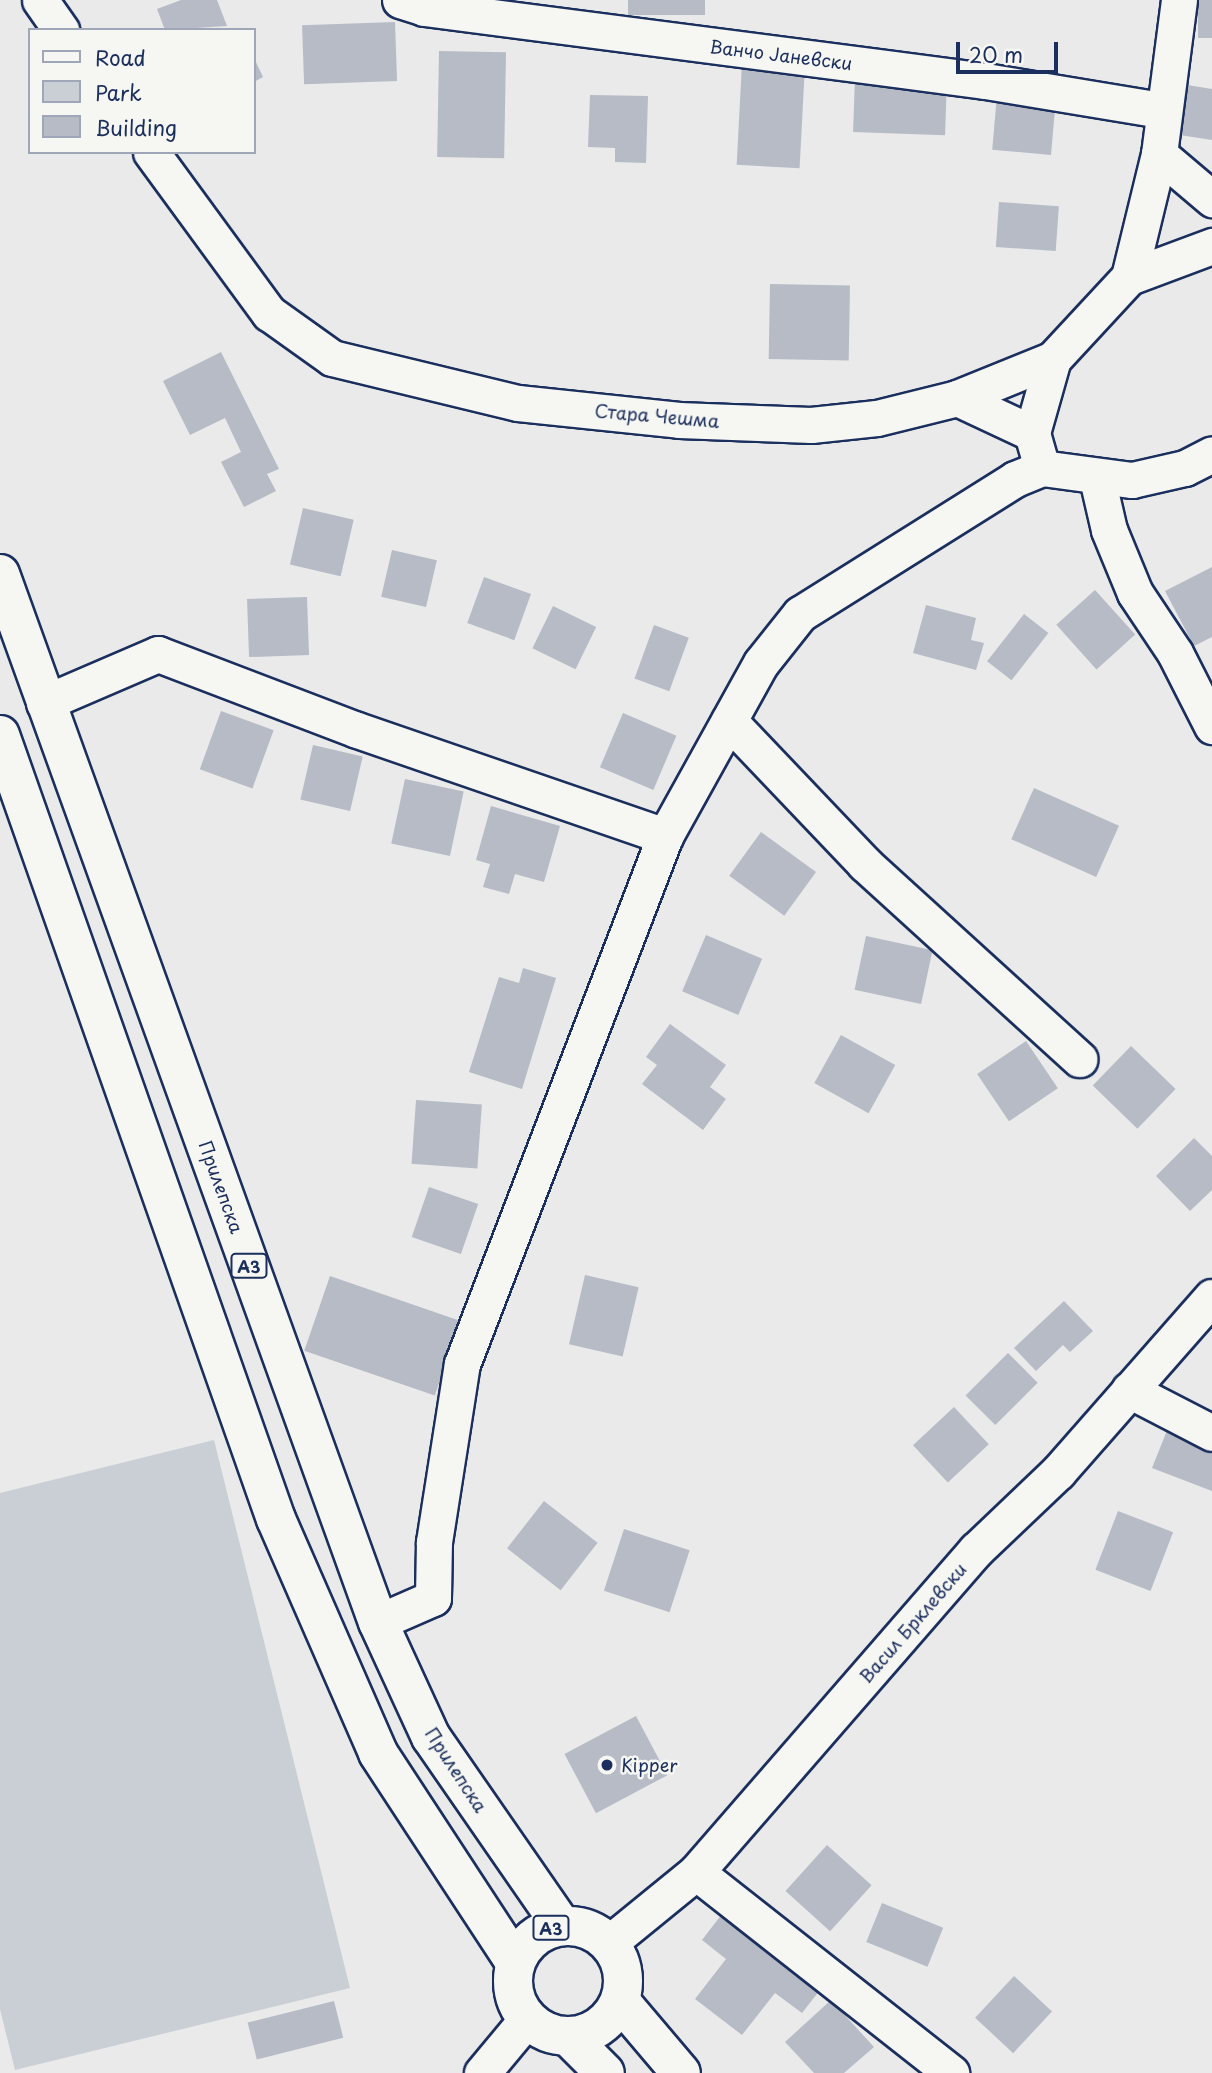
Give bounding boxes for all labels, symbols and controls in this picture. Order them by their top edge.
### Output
legend [28,28,256,154]
scale bar [960,28,1062,72]
street label: Ванчо Јаневски [708,36,854,74]
text: 20 m [969,38,1023,70]
text: Road [95,41,146,73]
text: Park [95,76,142,108]
text: Building [95,111,177,143]
street label: Стара Чешма [594,400,720,432]
street label: Прилепска [194,1138,248,1236]
road number: A3 [230,1254,268,1278]
street label: Васил Брклевски [855,1558,971,1688]
street label: Прилепска [421,1724,491,1816]
place label: Kipper [621,1754,677,1776]
marker: Kipper [599,1757,615,1773]
road number: A3 [532,1916,570,1940]

